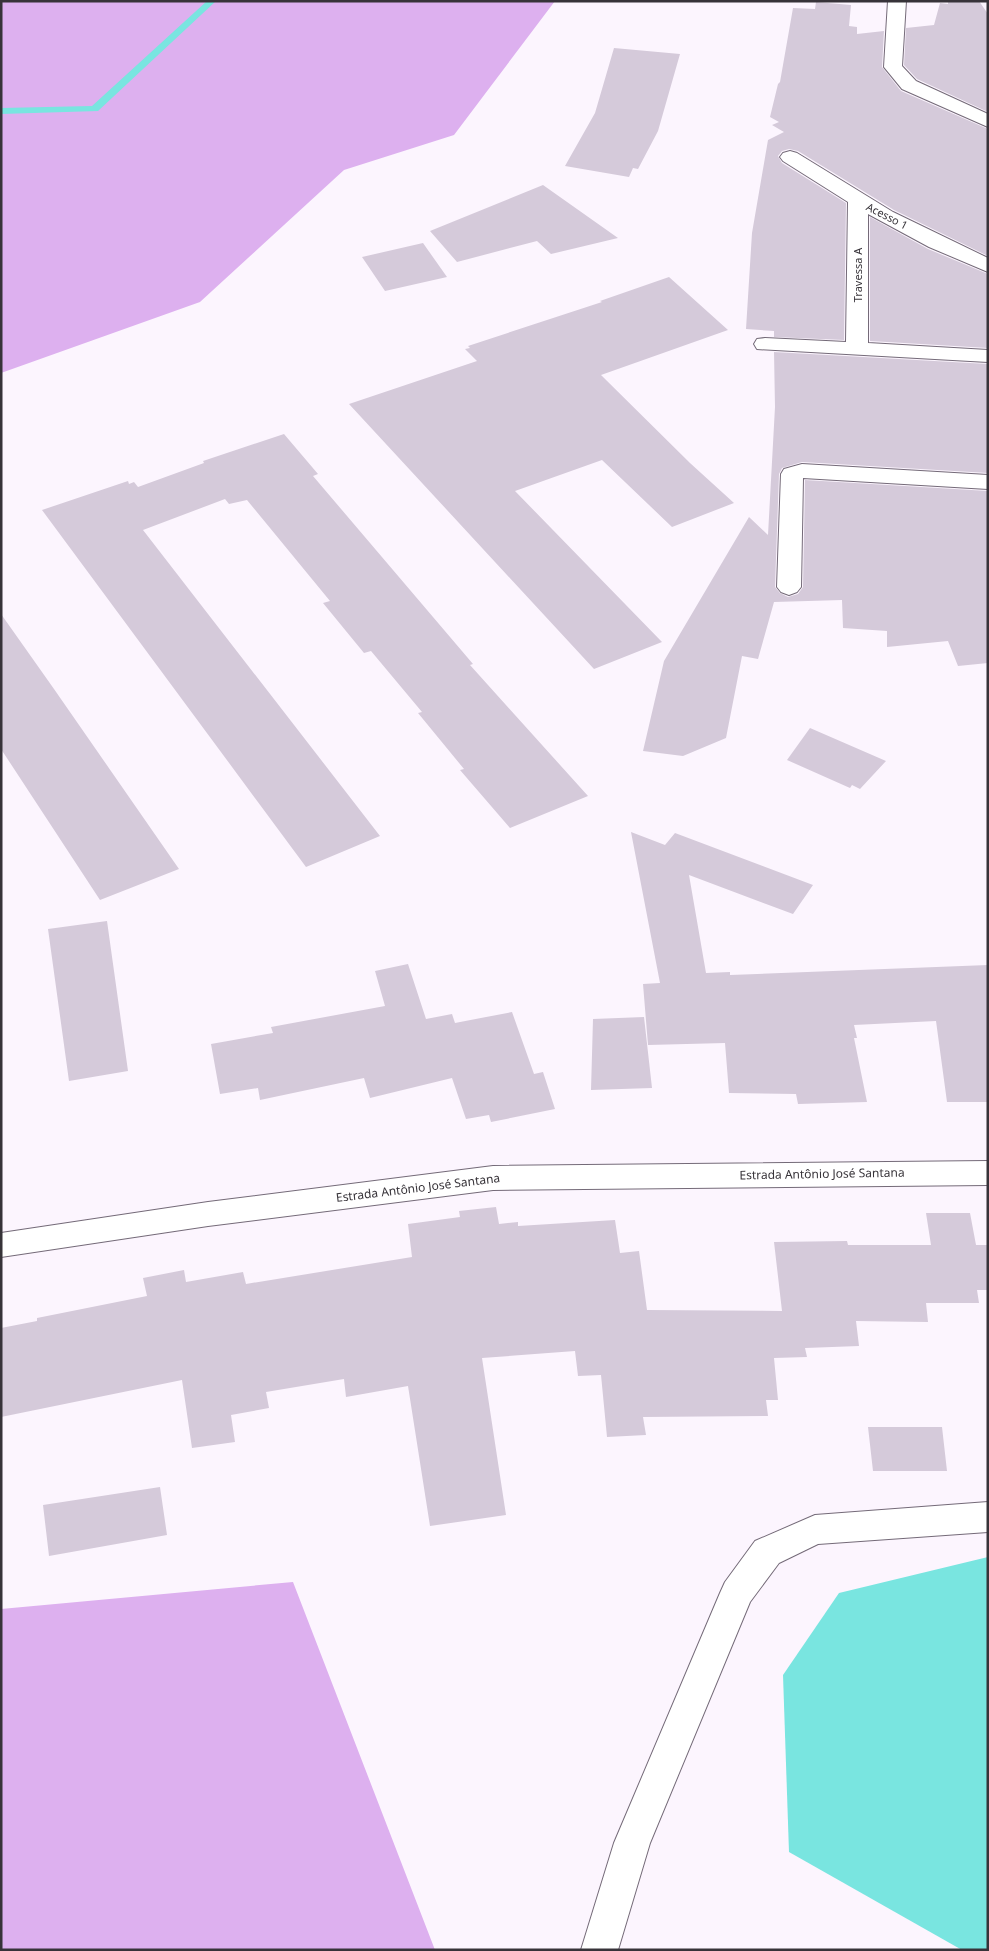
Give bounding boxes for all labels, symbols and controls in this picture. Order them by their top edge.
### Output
street label: Acesso 1 [864,199,911,232]
street label: Travessa A [850,247,865,302]
street label: Estrada Antônio José Santana [739,1164,905,1183]
street label: Estrada Antônio José Santana [335,1169,501,1206]

